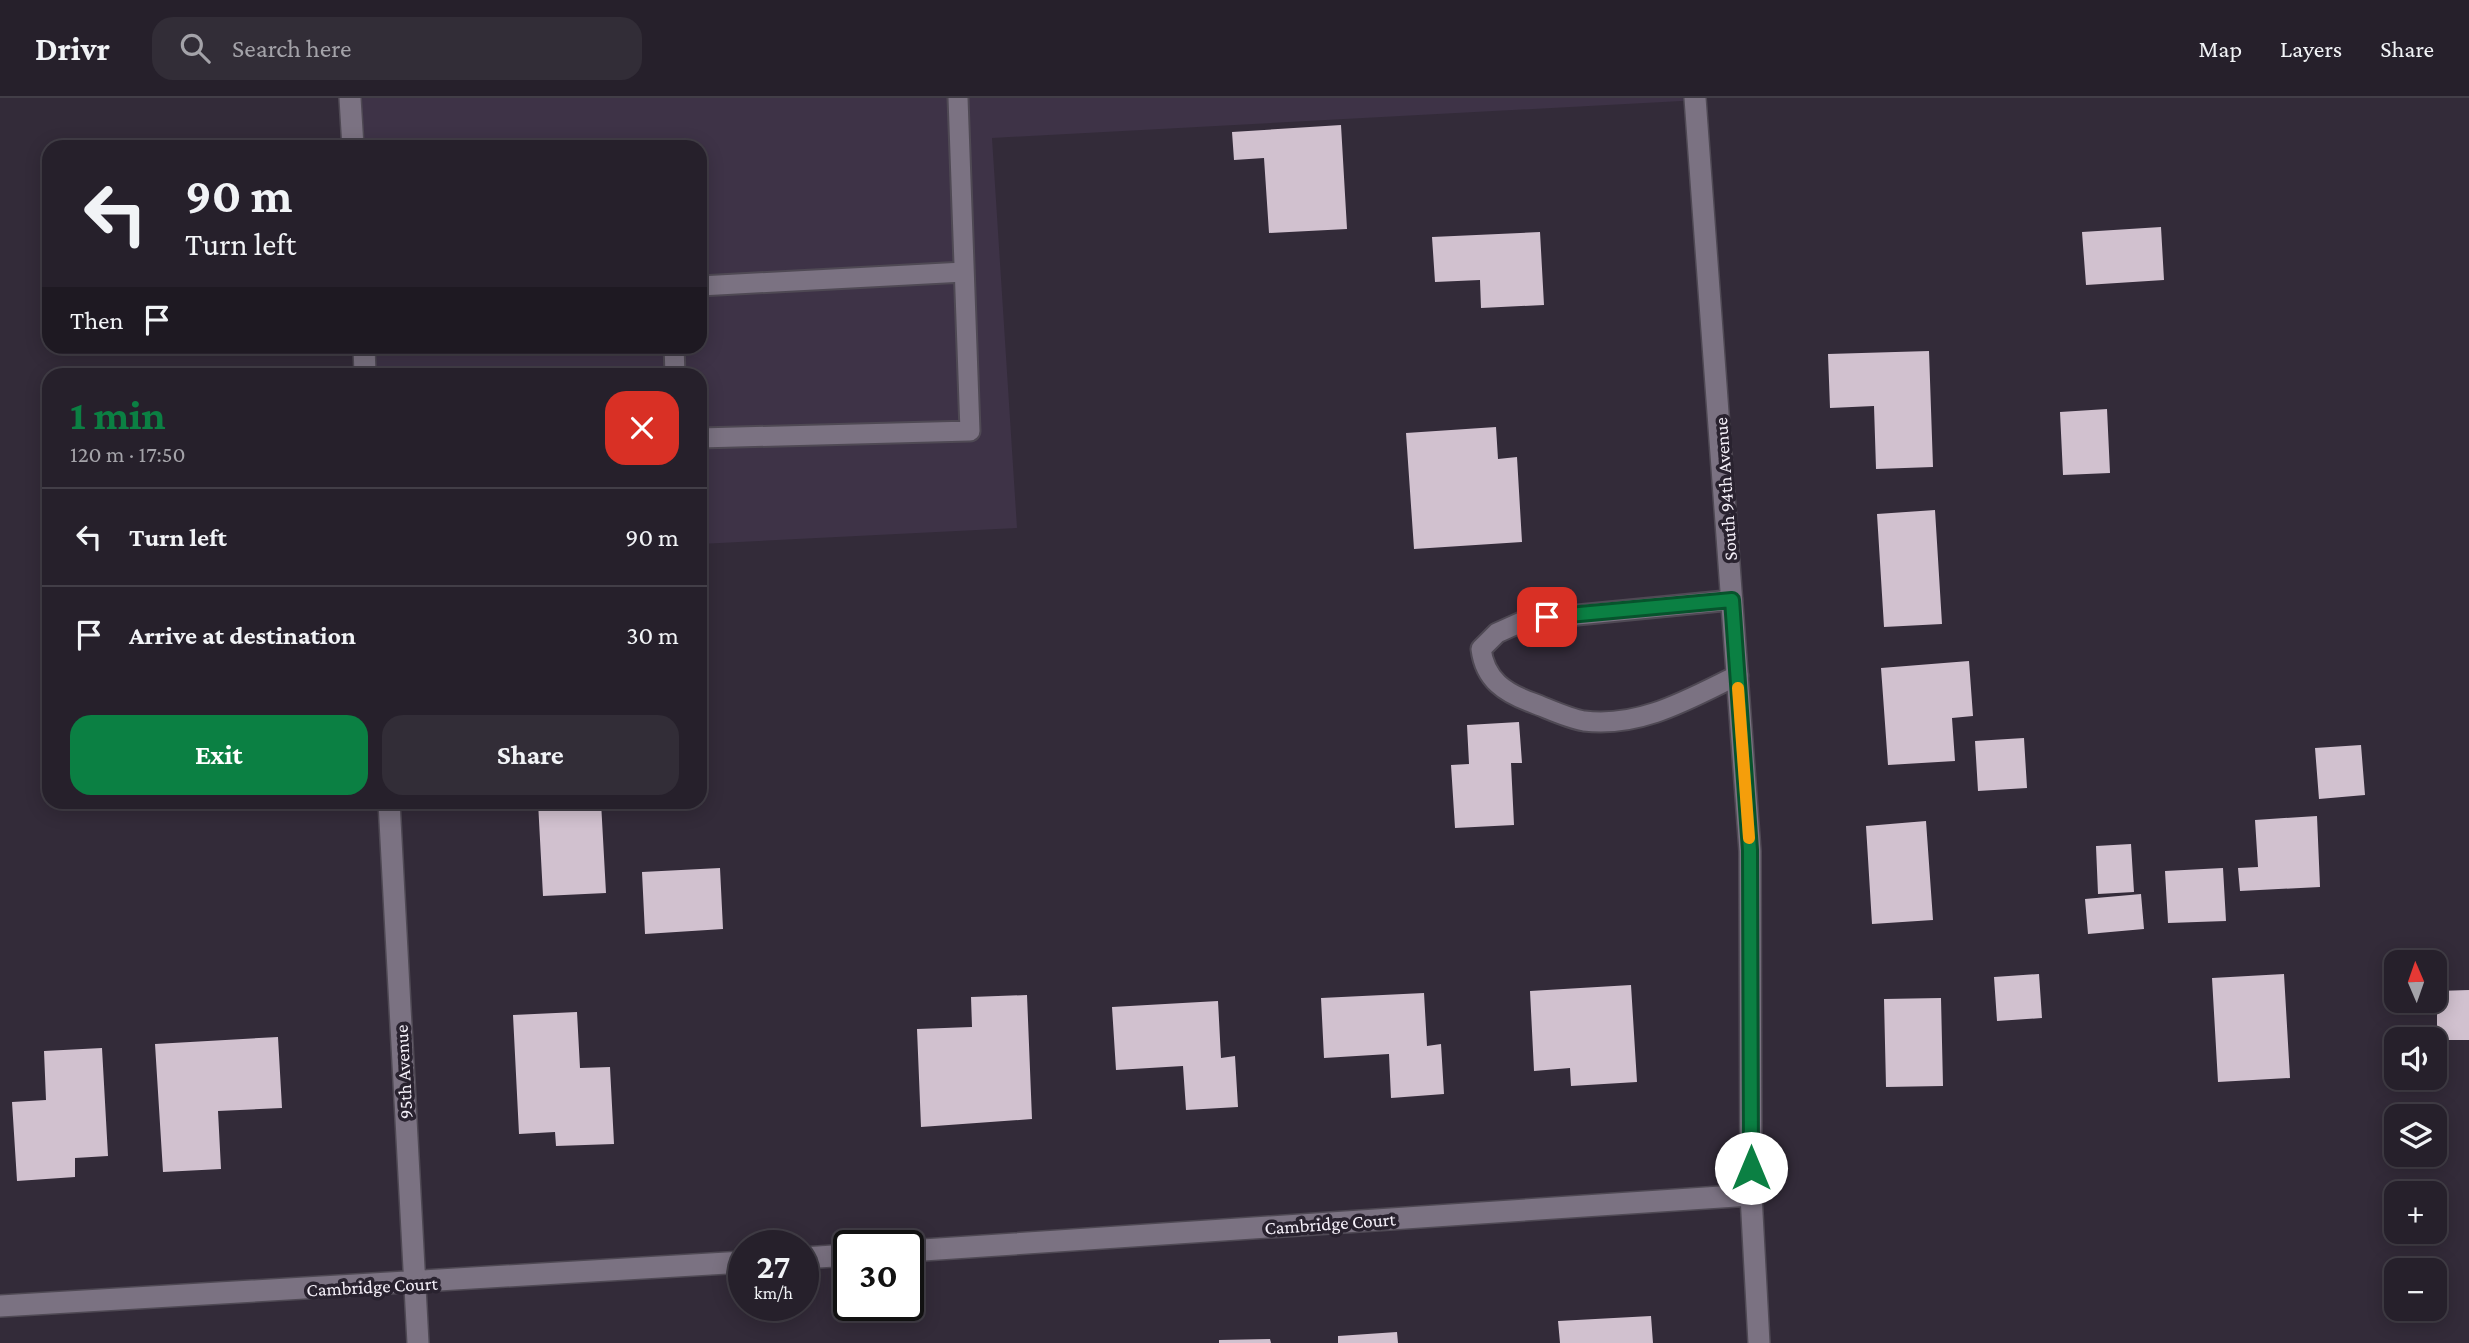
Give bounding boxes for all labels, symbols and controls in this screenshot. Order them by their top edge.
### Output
search box [152,17,642,80]
icon: search [176,29,214,67]
text: Drivr [35,30,110,67]
text: Search here [232,34,351,63]
text: Map [2198,35,2242,62]
text: Layers [2280,35,2342,62]
text: Share [2380,35,2434,62]
icon: left [70,168,161,259]
text: 90 m [185,168,292,223]
text: Turn left [185,226,296,262]
icon: arrive [138,301,176,339]
text: Then [70,306,124,335]
text: 1 min [70,391,166,438]
button: close [605,391,679,465]
street label: South 94th Avenue [1710,417,1741,561]
text: 120 m · 17:50 [70,441,186,467]
icon: left [70,518,108,556]
text: Turn left [129,523,227,552]
text: 90 m [625,523,679,552]
pin [1517,587,1577,647]
icon: arrive [1528,598,1566,636]
icon: arrive [70,616,108,654]
text: Arrive at destination [129,621,356,650]
text: 30 m [626,621,679,650]
button: Exit [70,715,368,795]
button: Share [382,715,679,795]
north arrow [2384,950,2446,1013]
map controls [2384,950,2447,1321]
street label: 95th Avenue [391,1024,416,1120]
button: sound [2384,1027,2447,1090]
button: layers [2384,1104,2447,1167]
position arrow [1714,1131,1788,1205]
button: + [2384,1181,2447,1244]
street label: Cambridge Court [1264,1208,1397,1239]
speed limit sign: 30 [833,1230,924,1321]
text: 27 [757,1247,790,1286]
button: − [2384,1258,2447,1321]
street label: Cambridge Court [306,1273,439,1300]
text: km/h [754,1283,793,1303]

